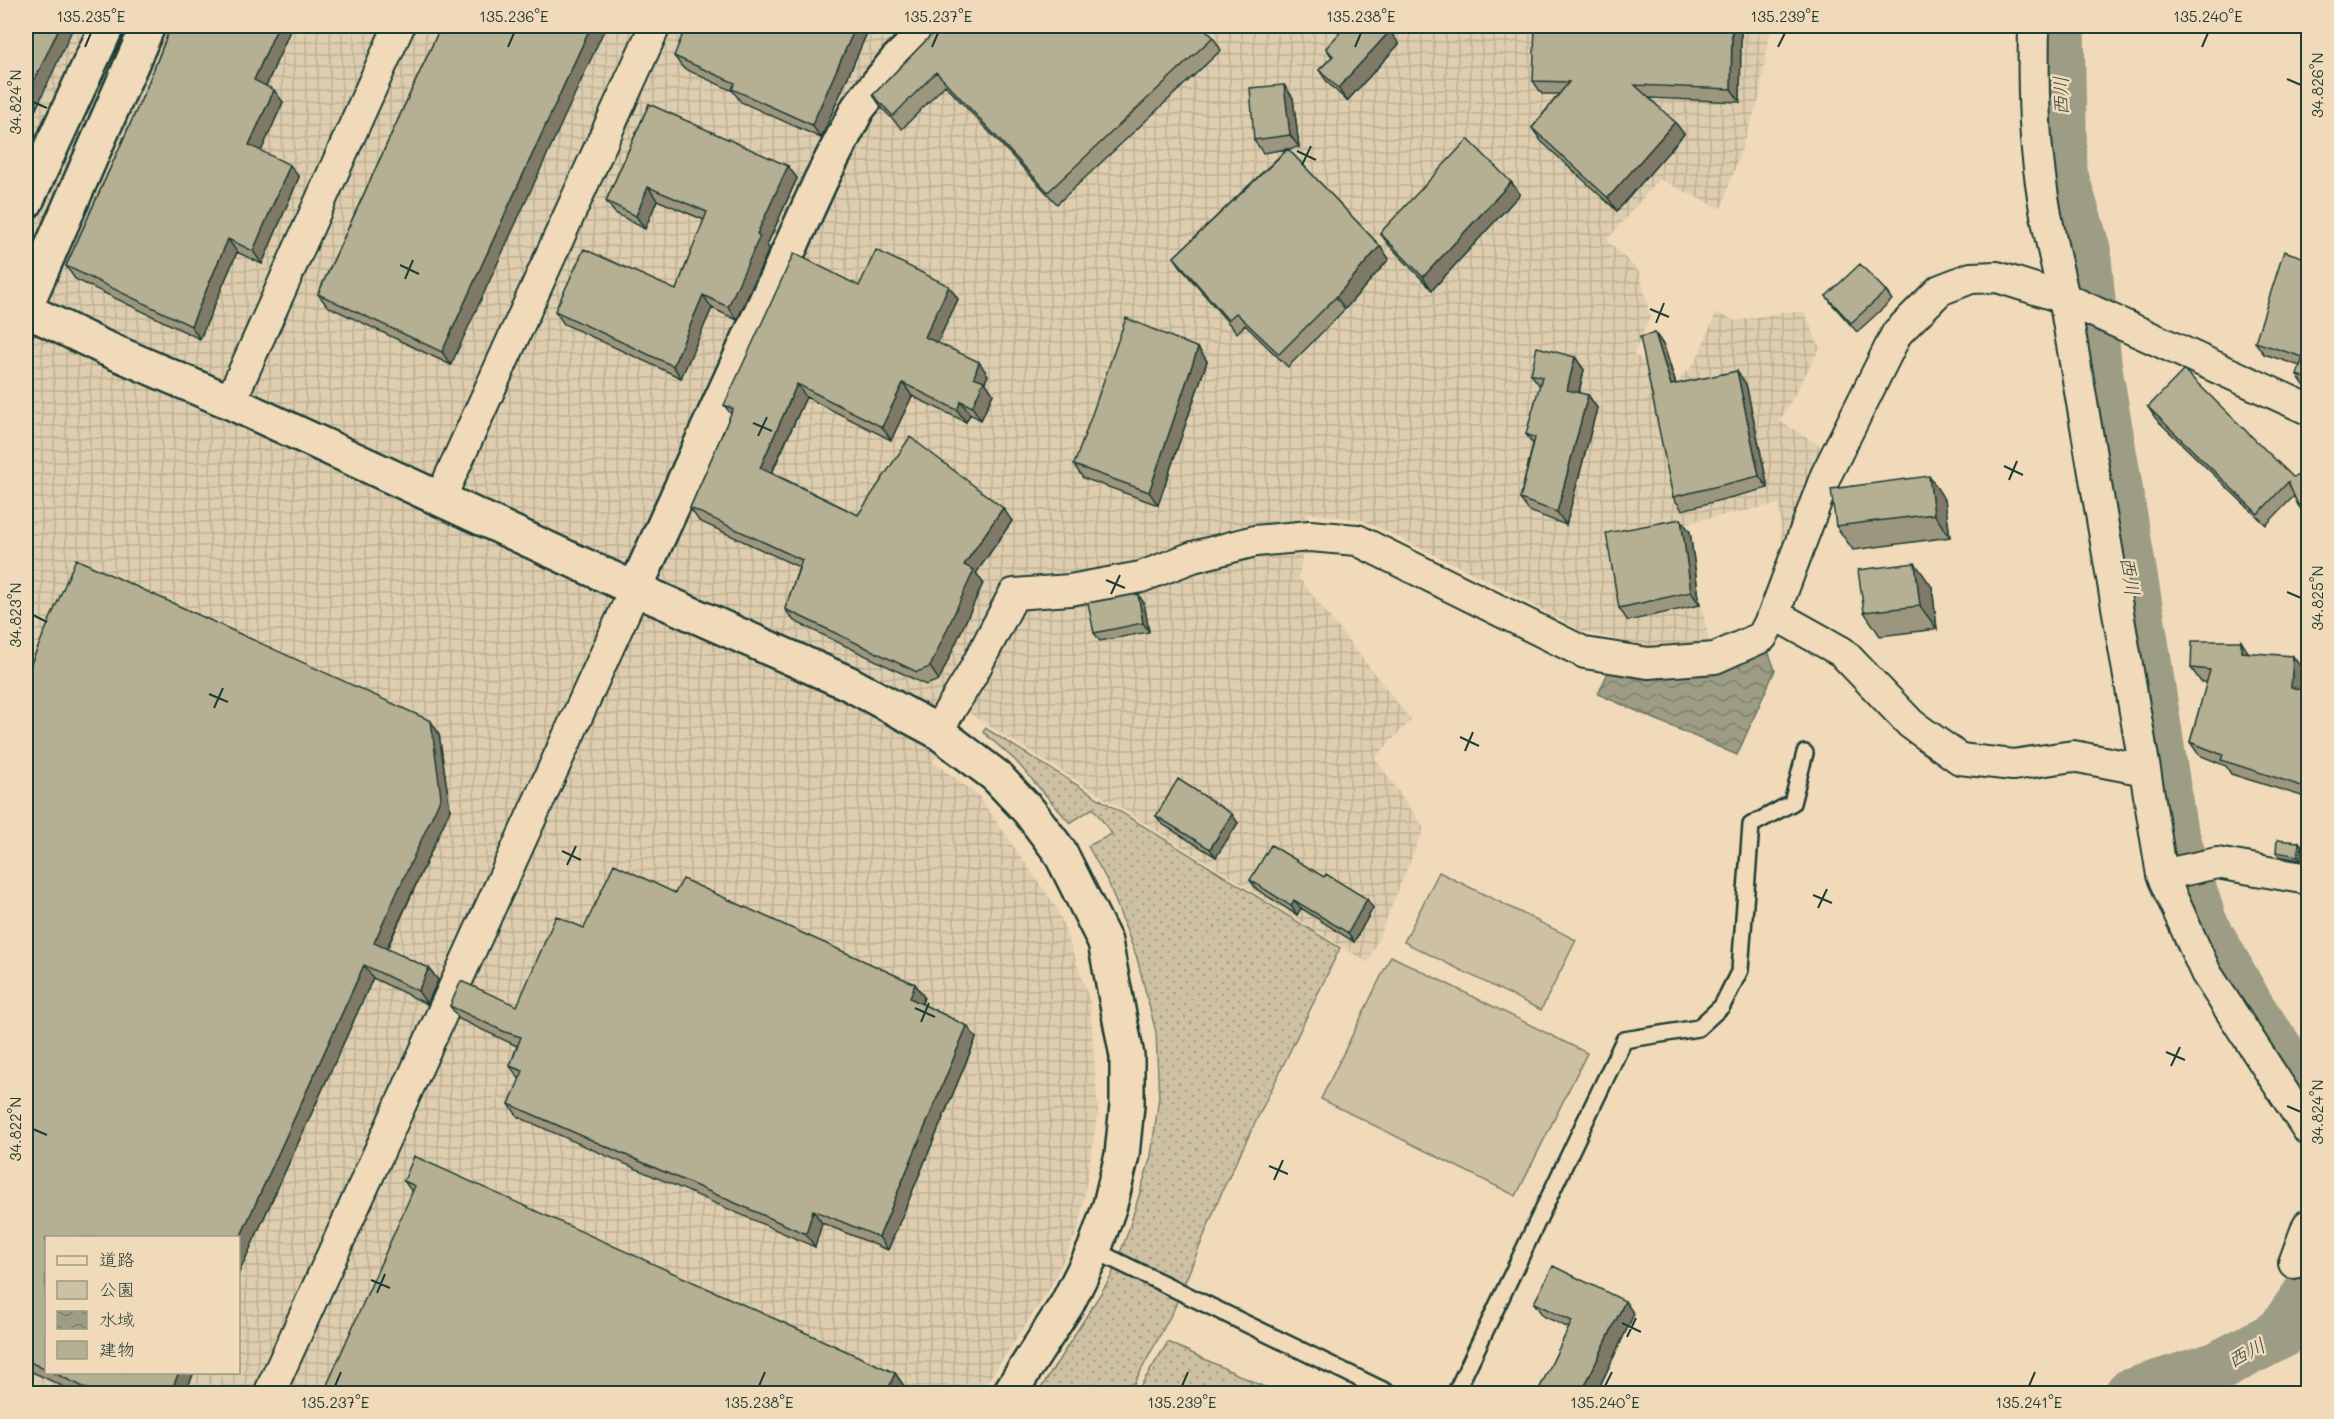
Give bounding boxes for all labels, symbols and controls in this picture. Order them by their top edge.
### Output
text: 135.235°E [57,6,126,26]
text: 135.236°E [479,6,549,26]
text: 135.237°E [904,6,973,26]
text: 135.238°E [1326,6,1396,26]
text: 135.239°E [1750,6,1820,26]
text: 135.240°E [2173,6,2243,26]
text: 34.826°N [2307,52,2327,118]
text: 34.824°N [5,69,25,135]
water label: 西川 [2047,76,2073,116]
water label: 西川 [2115,554,2147,598]
text: 34.825°N [2307,565,2327,631]
text: 34.823°N [5,582,25,648]
text: 34.824°N [2307,1079,2327,1145]
text: 34.822°N [5,1097,25,1161]
legend [45,1236,240,1374]
text: 道路 [99,1247,135,1271]
text: 公園 [99,1277,135,1301]
text: 水域 [99,1307,135,1331]
water label: 西川 [2222,1331,2270,1373]
text: 建物 [99,1337,135,1361]
text: 135.237°E [301,1392,370,1412]
text: 135.238°E [724,1392,794,1412]
text: 135.239°E [1147,1392,1217,1412]
text: 135.240°E [1570,1392,1640,1412]
text: 135.241°E [1996,1392,2063,1412]

